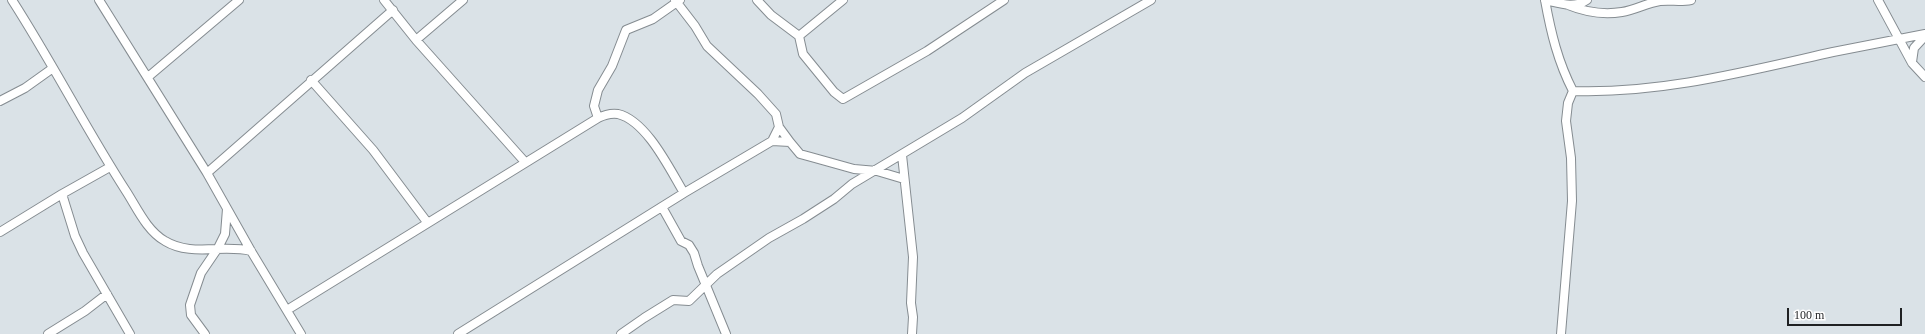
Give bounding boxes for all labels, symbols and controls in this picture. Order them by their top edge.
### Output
scale bar [1789,300,1904,326]
text: 100 m [1794,308,1824,322]

